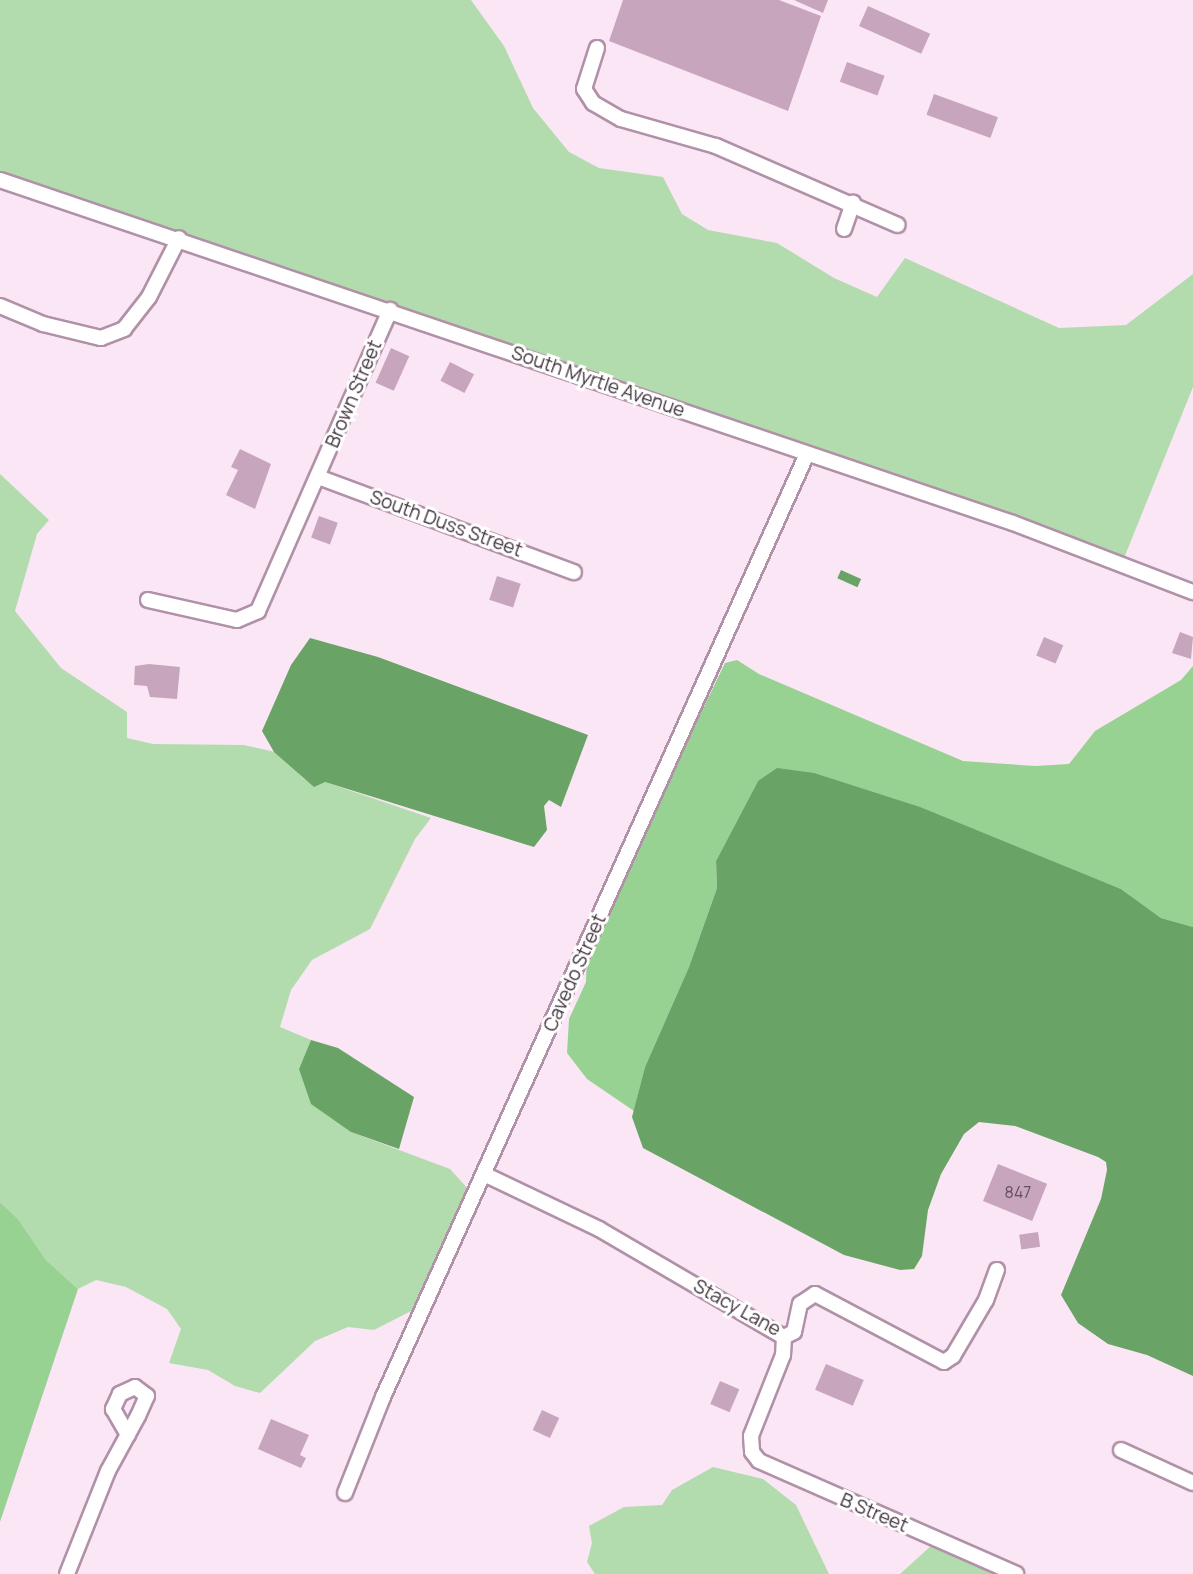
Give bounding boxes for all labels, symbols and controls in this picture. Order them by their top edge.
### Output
street label: Brown Street [321,337,387,451]
street label: South Myrtle Avenue [508,342,688,422]
street label: South Duss Street [367,486,525,562]
street label: Cavedo Street [539,911,611,1035]
house number: 847 [1005,1182,1031,1202]
street label: Stacy Lane [689,1275,785,1341]
street label: B Street [837,1489,911,1537]

